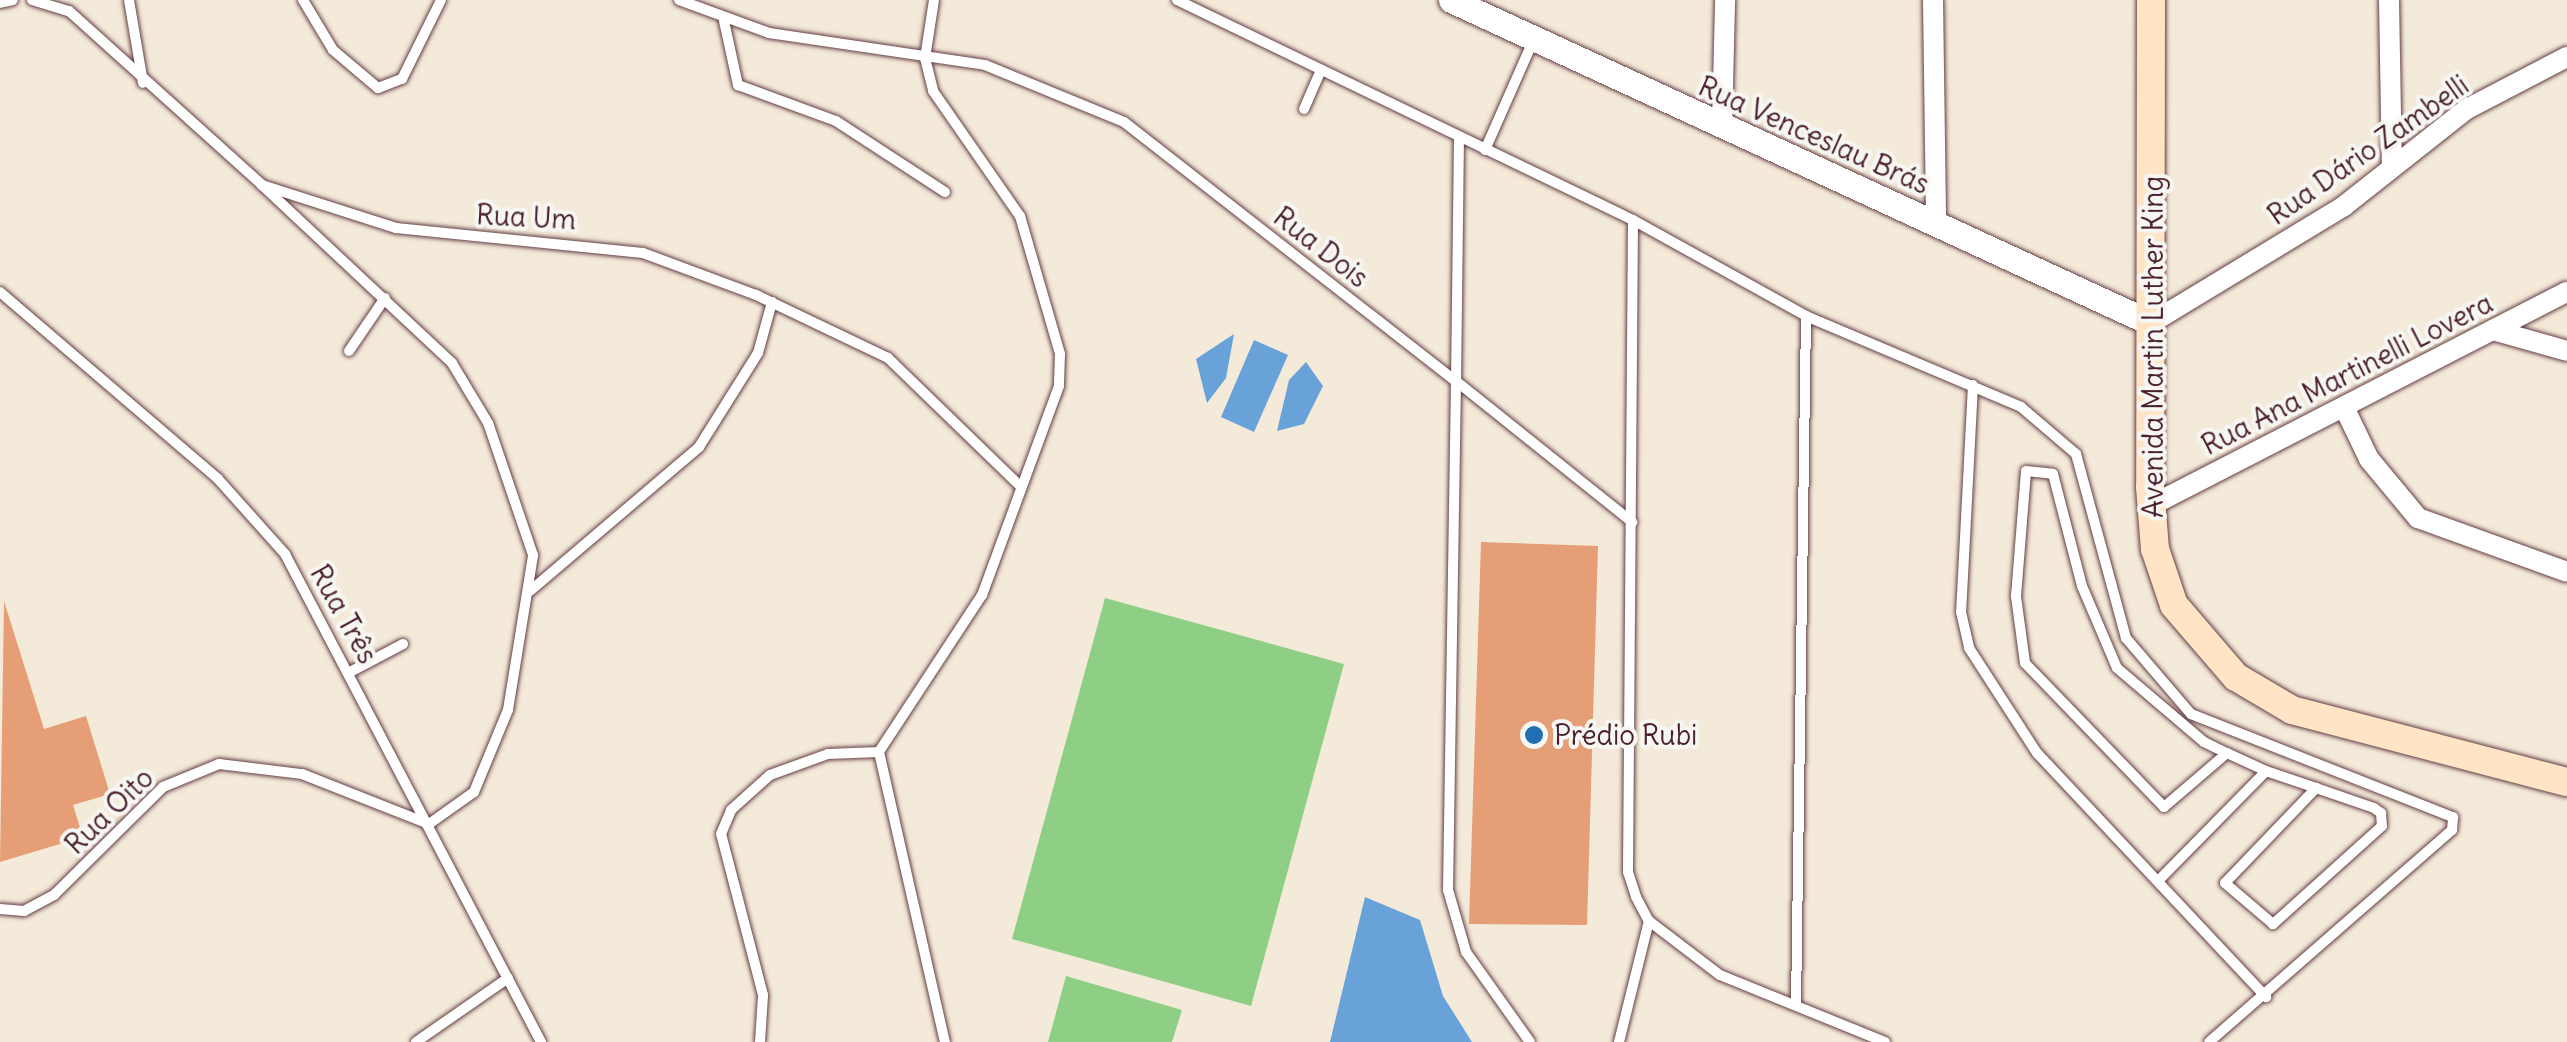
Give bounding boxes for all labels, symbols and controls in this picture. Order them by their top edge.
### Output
street label: Rua Dário Zambelli [2261,68,2475,232]
street label: Rua Venceslau Brás [1693,69,1935,201]
street label: Avenida Martin Luther King [2136,176,2170,518]
street label: Rua Um [475,198,577,236]
street label: Rua Dois [1267,200,1375,294]
street label: Rua Ana Martinelli Lovera [2196,286,2498,462]
street label: Rua Três [303,559,385,669]
place label: Prédio Rubi [1554,718,1697,752]
marker: Prédio Rubi [1523,724,1545,746]
street label: Rua Oito [58,761,160,861]

